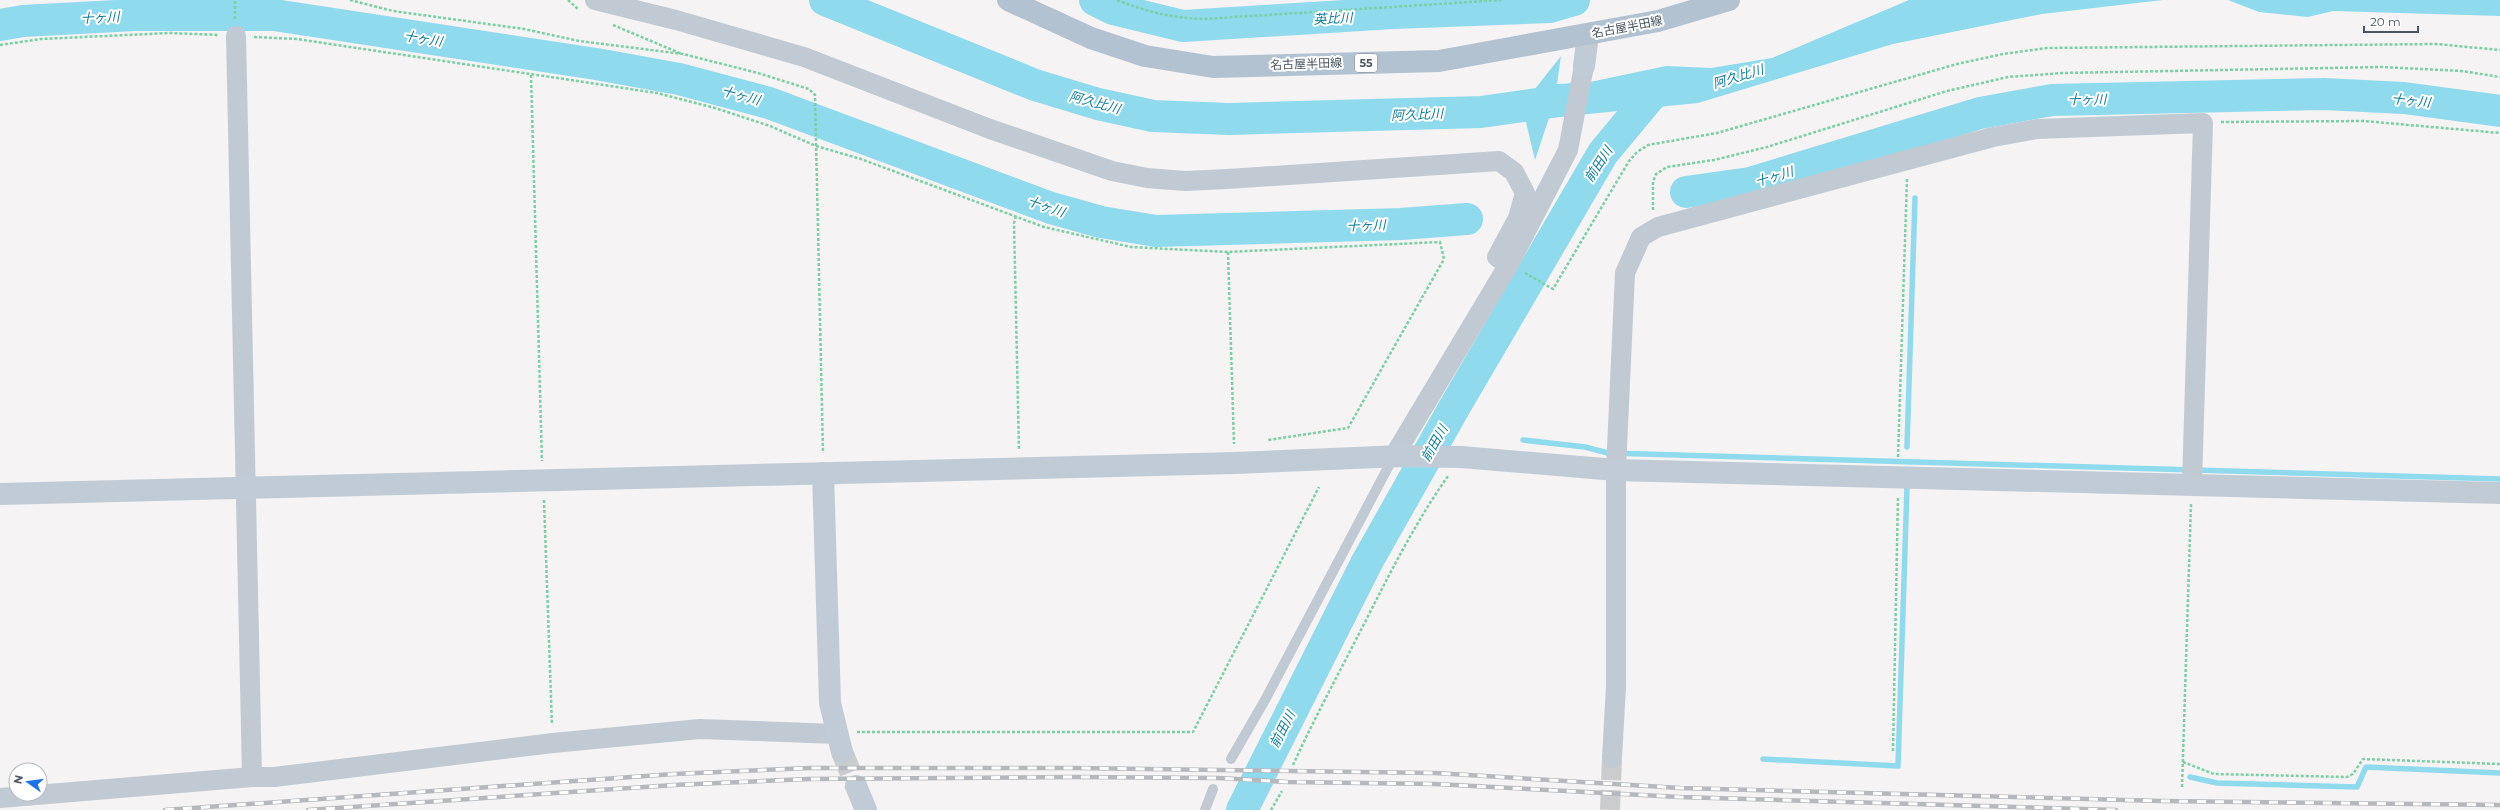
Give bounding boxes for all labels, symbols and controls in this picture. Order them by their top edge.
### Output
water label: 十ヶ川 [80,8,122,26]
scale bar [2364,8,2418,34]
water label: 英比川 [1313,9,1355,27]
street label: 名古屋半田線 [1590,12,1664,41]
text: 20 m [2370,14,2401,29]
water label: 十ヶ川 [402,27,445,49]
road number: 55 [1355,54,1377,72]
street label: 名古屋半田線 [1270,55,1342,72]
water label: 阿久比川 [1711,60,1767,91]
water label: 十ヶ川 [720,82,764,108]
water label: 阿久比川 [1068,88,1124,117]
water label: 十ヶ川 [2391,90,2433,110]
water label: 十ヶ川 [2067,91,2109,107]
water label: 阿久比川 [1391,105,1445,123]
water label: 前田川 [1581,142,1616,185]
water label: 十ヶ川 [1753,162,1797,189]
water label: 十ヶ川 [1025,192,1069,221]
water label: 十ヶ川 [1346,216,1388,234]
water label: 前田川 [1417,420,1452,464]
water label: 前田川 [1266,706,1299,750]
north arrow [8,762,48,802]
text: N [10,774,26,786]

